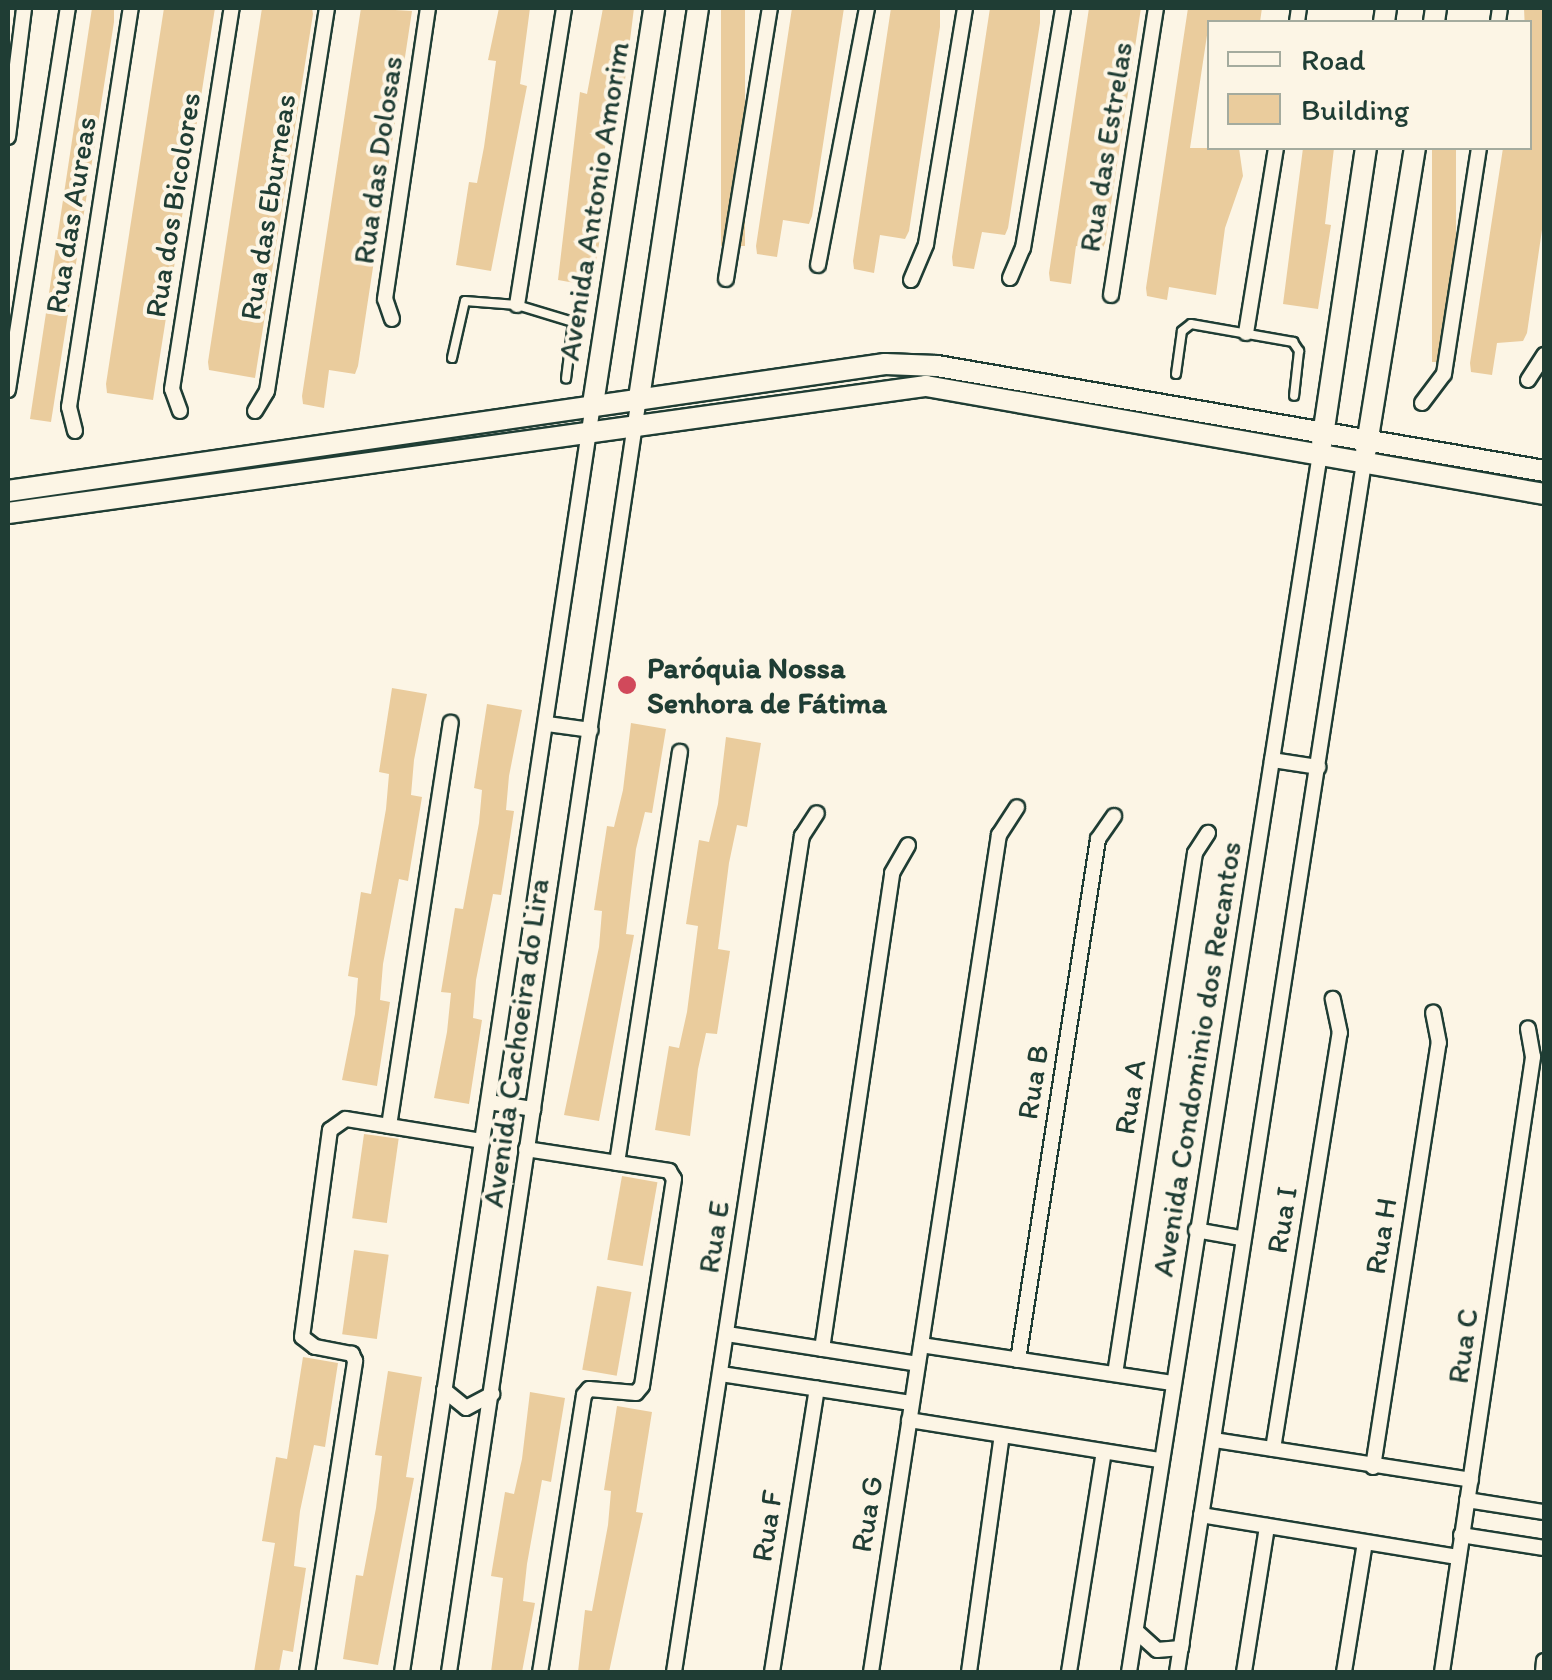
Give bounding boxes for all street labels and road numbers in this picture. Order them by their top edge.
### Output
street label: Avenida Antonio Amorim [551,39,637,363]
street label: Rua das Estrelas [1072,39,1140,255]
street label: Rua das Dolosas [346,54,410,266]
street label: Rua dos Bicolores [137,90,209,320]
street label: Rua das Eburneas [232,91,304,323]
street label: Rua das Aureas [38,114,104,316]
street label: Avenida Condominio dos Recantos [1145,839,1249,1279]
street label: Avenida Cachoeira do Lira [475,876,557,1210]
street label: Rua B [1009,1042,1057,1122]
street label: Rua A [1106,1057,1154,1137]
street label: Rua I [1259,1184,1305,1256]
street label: Rua H [1357,1195,1405,1277]
street label: Rua E [691,1198,737,1276]
street label: Rua C [1440,1306,1486,1386]
street label: Rua G [843,1473,891,1555]
street label: Rua F [744,1488,790,1564]

